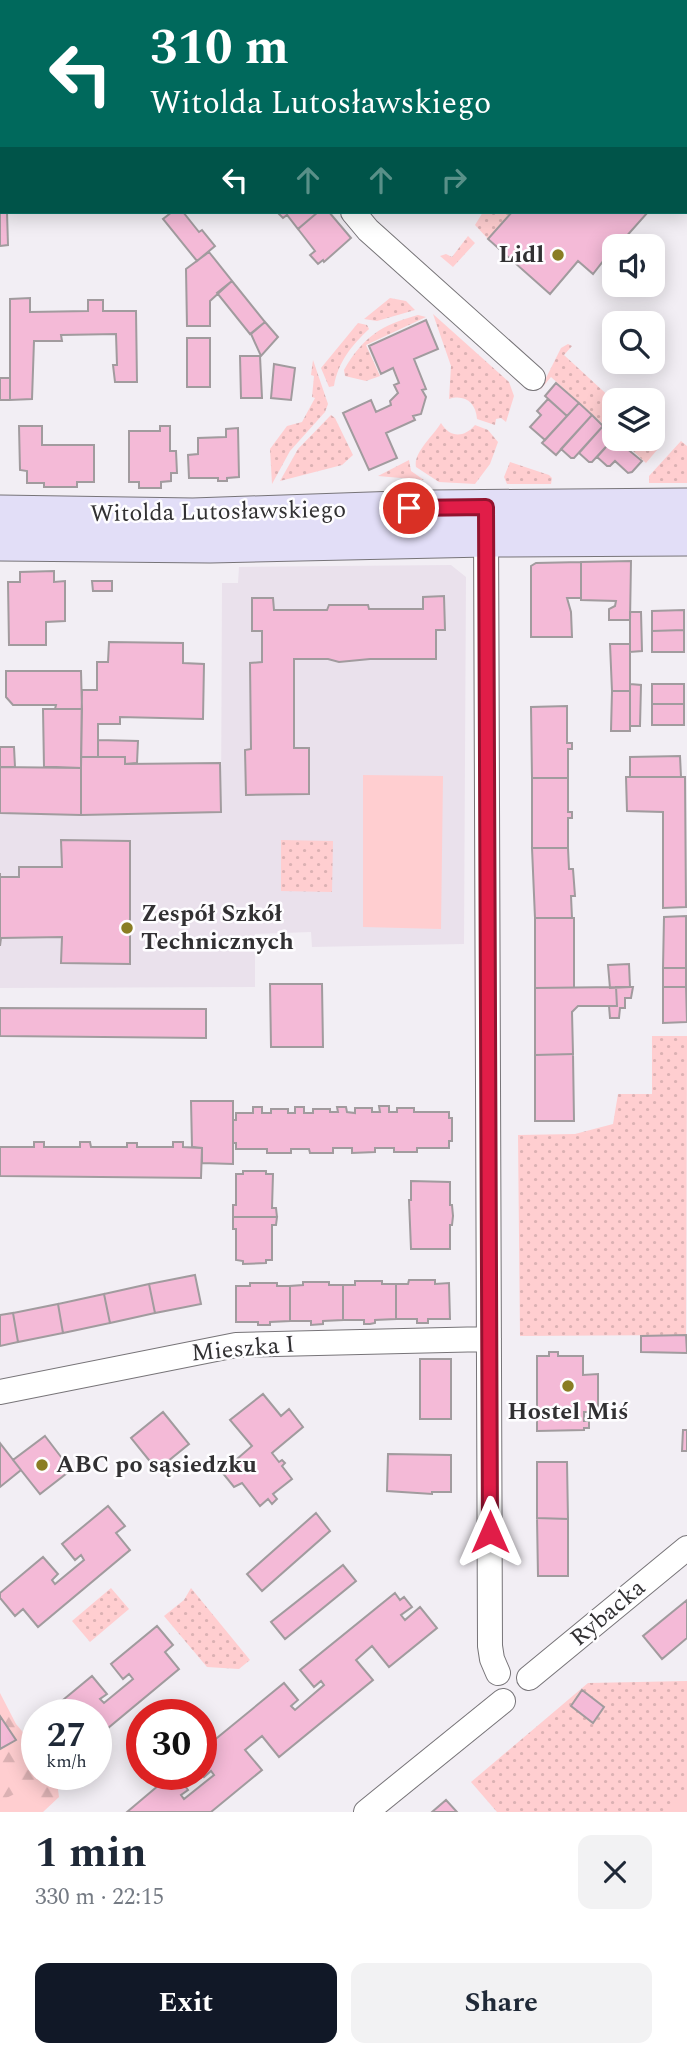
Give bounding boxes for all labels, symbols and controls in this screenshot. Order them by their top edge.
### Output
text: 310 m [150,11,289,86]
icon: left [35,28,126,119]
text: Witolda Lutosławskiego [150,79,491,128]
icon: left [216,161,254,199]
icon: ahead [289,161,327,199]
icon: ahead [362,161,400,199]
icon: right [435,161,473,199]
map controls [602,234,665,451]
button: sound [602,234,665,297]
place label: Lidl [499,237,544,273]
marker: Lidl [550,247,566,263]
button: search [602,311,665,374]
button: layers [602,388,665,451]
pin [379,478,439,538]
icon: arrive [390,489,428,527]
street label: Witolda Lutosławskiego [90,492,346,532]
place label: Zespół Szkół Technicznych [141,896,294,960]
marker: Zespół Szkół Technicznych [119,920,135,936]
street label: Mieszka I [190,1327,296,1371]
marker: Hostel Miś [560,1378,576,1394]
place label: Hostel Miś [508,1394,628,1430]
place label: ABC po sąsiedzku [56,1447,257,1483]
marker: ABC po sąsiedzku [34,1457,50,1473]
position arrow [453,1495,527,1569]
street label: Rybacka [562,1570,654,1655]
speed limit sign: 30 [126,1699,217,1790]
text: 27 [47,1709,86,1762]
text: km/h [46,1748,87,1775]
text: 1 min [35,1822,147,1885]
button: close [578,1835,652,1909]
text: 330 m · 22:15 [35,1880,164,1915]
button: Exit [35,1963,337,2043]
button: Share [351,1963,652,2043]

